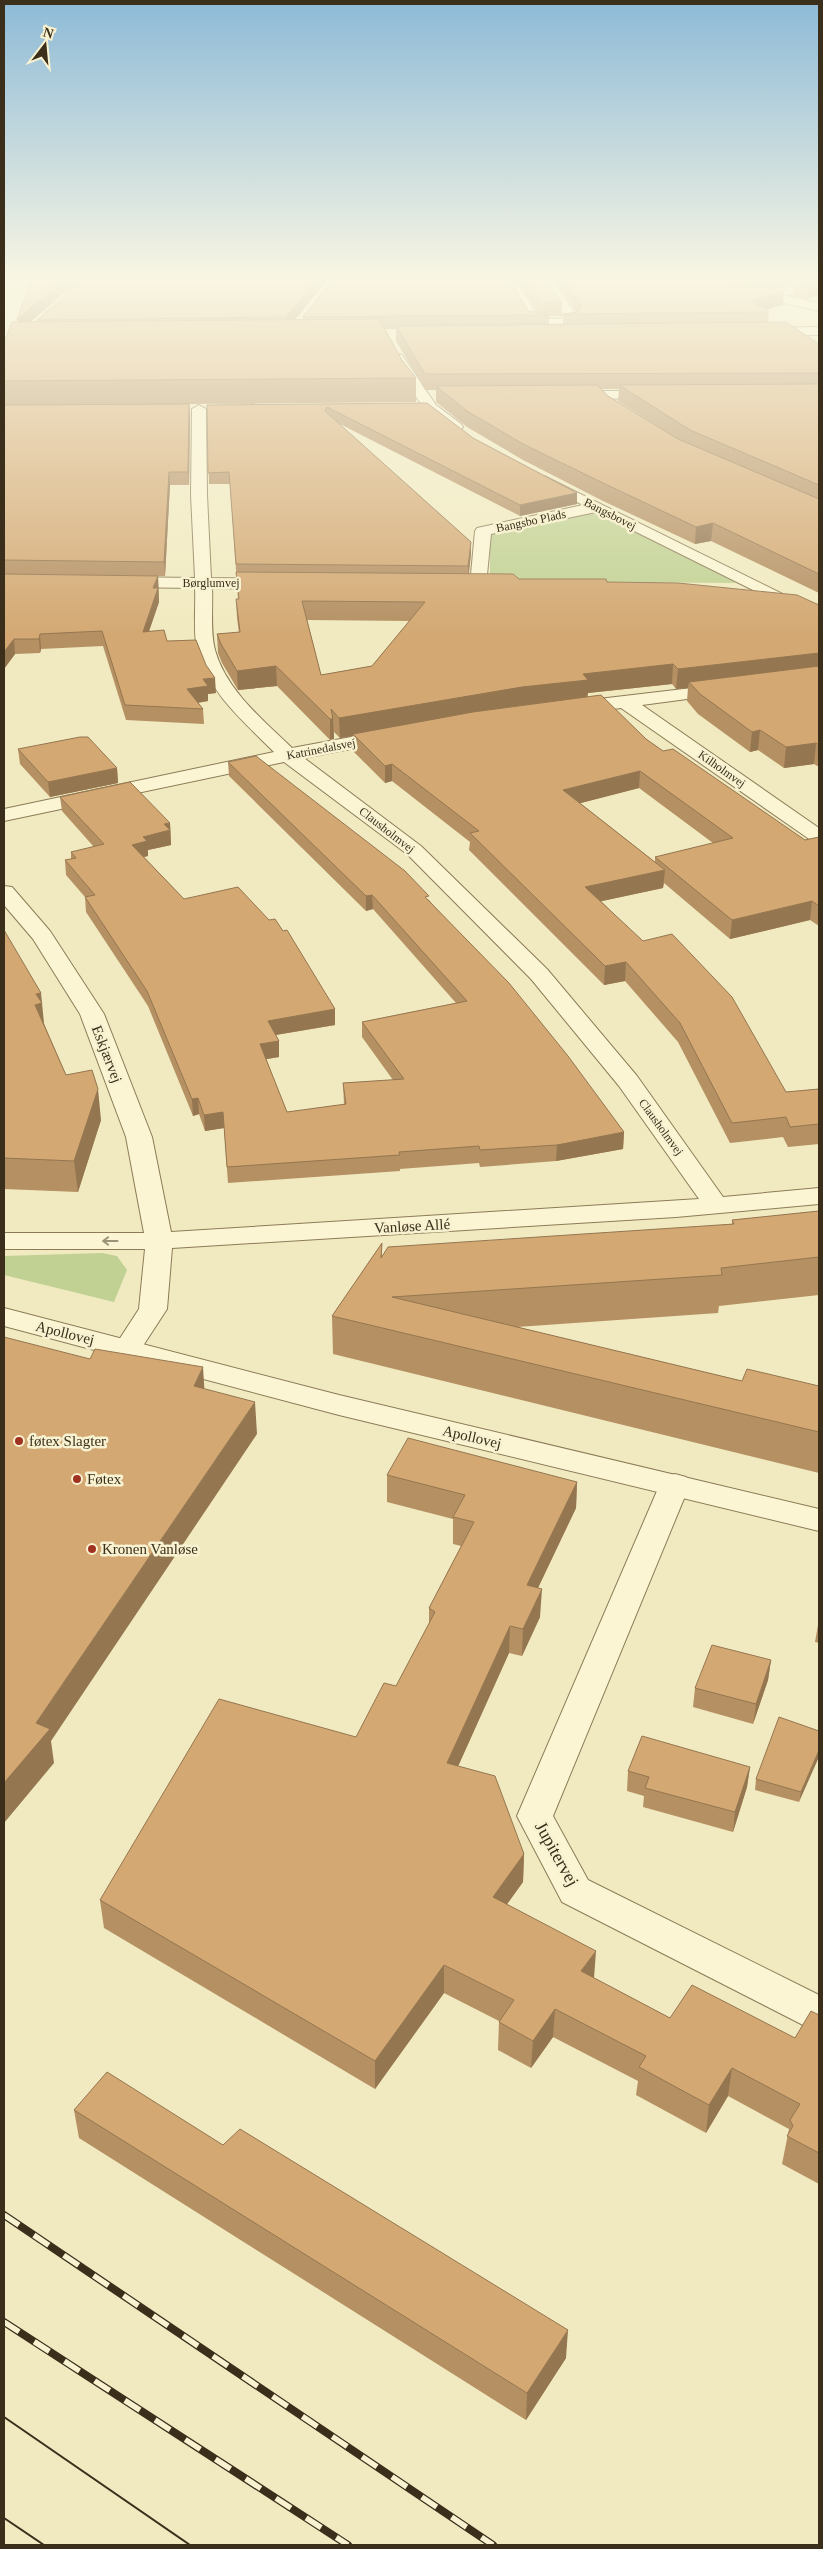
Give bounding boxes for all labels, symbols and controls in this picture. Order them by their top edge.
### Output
north arrow [20,20,70,70]
text: N [42,24,55,42]
street label: Bangsbovej [582,495,638,533]
street label: Bangsbo Plads [495,507,567,535]
street label: Børglumvej [182,576,240,590]
street label: Katrinedalsvej [285,735,357,763]
street label: Kilholmvej [696,748,748,790]
street label: Clausholmvej [356,804,418,856]
street label: Eskjærvej [89,1023,125,1085]
street label: Clausholmvej [636,1096,686,1158]
street label: Vanløse Allé [374,1216,451,1236]
one-way arrow [103,1236,119,1246]
street label: Apollovej [34,1318,96,1348]
street label: Apollovej [441,1422,503,1452]
place label: føtex Slagter [29,1433,106,1449]
marker: føtex Slagter [13,1435,25,1447]
place label: Føtex [87,1471,122,1487]
marker: Føtex [71,1473,83,1485]
place label: Kronen Vanløse [102,1541,198,1557]
marker: Kronen Vanløse [86,1543,98,1555]
street label: Jupitervej [531,1818,583,1890]

